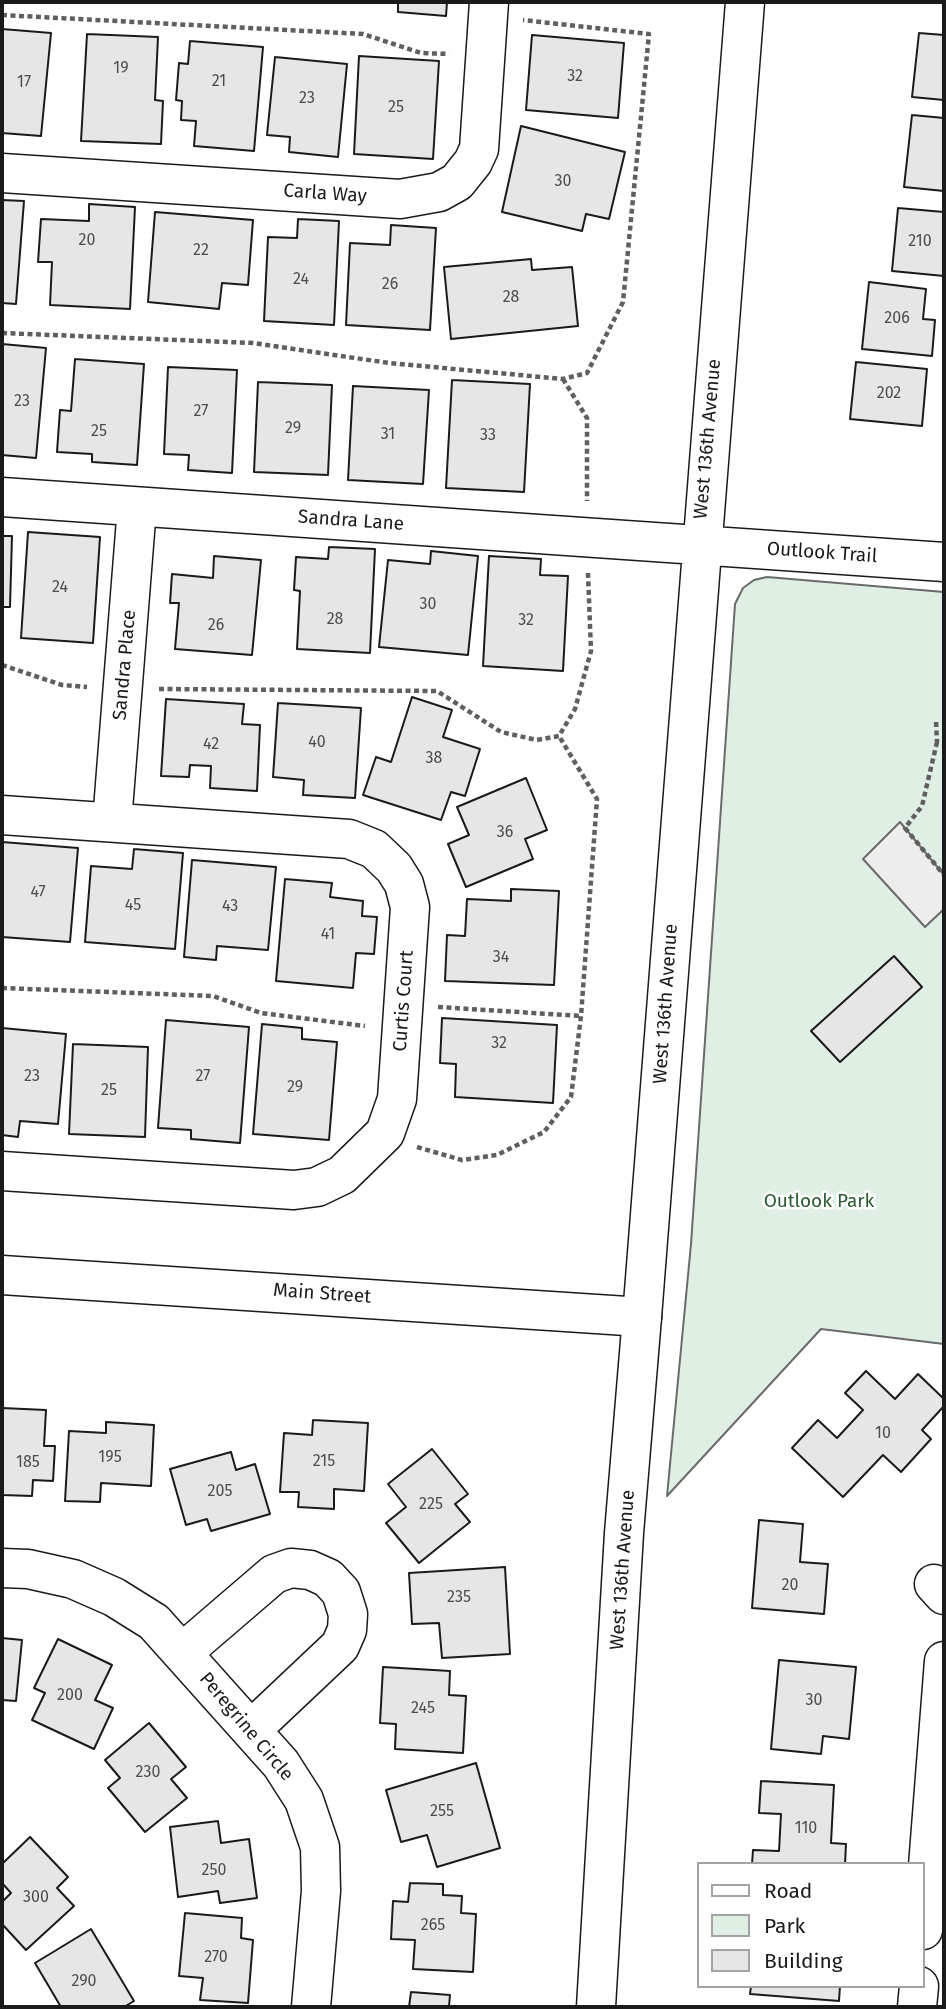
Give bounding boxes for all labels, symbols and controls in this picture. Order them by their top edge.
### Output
house number: 19 [113,59,129,79]
house number: 32 [567,67,583,87]
house number: 21 [212,72,226,92]
house number: 17 [17,73,31,93]
house number: 23 [299,89,315,109]
house number: 25 [388,98,404,118]
house number: 30 [555,172,571,192]
street label: Carla Way [283,180,367,208]
house number: 20 [79,231,95,251]
house number: 210 [908,232,932,252]
house number: 22 [193,241,209,261]
house number: 24 [293,270,309,290]
house number: 26 [382,275,398,295]
house number: 28 [503,288,519,308]
house number: 206 [884,309,910,329]
street label: West 136th Avenue [690,358,726,520]
house number: 202 [877,384,901,404]
house number: 23 [14,392,30,412]
house number: 27 [194,402,208,422]
house number: 29 [285,419,301,439]
house number: 25 [91,422,107,442]
house number: 31 [381,425,395,445]
house number: 33 [480,426,496,446]
street label: Sandra Lane [297,506,405,536]
street label: Outlook Trail [766,538,878,568]
house number: 24 [52,578,68,598]
house number: 30 [420,595,436,615]
street label: Sandra Place [109,609,141,721]
house number: 28 [327,610,343,630]
house number: 32 [518,611,534,631]
house number: 26 [208,616,224,636]
house number: 40 [308,733,326,753]
house number: 42 [203,735,219,755]
house number: 38 [426,749,442,769]
house number: 36 [497,823,513,843]
house number: 47 [30,883,46,903]
house number: 45 [125,896,141,916]
house number: 43 [222,897,238,917]
street label: West 136th Avenue [649,923,683,1085]
house number: 41 [321,925,335,945]
house number: 34 [493,948,509,968]
street label: Curtis Court [389,950,419,1052]
house number: 32 [491,1034,507,1054]
house number: 23 [24,1067,40,1087]
house number: 27 [196,1067,210,1087]
house number: 29 [287,1078,303,1098]
house number: 25 [101,1081,117,1101]
park label: Outlook Park [764,1191,874,1213]
street label: Main Street [272,1279,372,1309]
house number: 10 [875,1424,891,1444]
house number: 195 [98,1448,122,1468]
house number: 215 [313,1452,335,1472]
house number: 185 [16,1453,40,1473]
house number: 205 [208,1482,232,1502]
street label: West 136th Avenue [606,1489,640,1651]
house number: 225 [419,1495,443,1515]
house number: 20 [782,1576,798,1596]
house number: 235 [447,1588,471,1608]
street label: Peregrine Circle [194,1668,298,1786]
house number: 200 [57,1686,83,1706]
house number: 30 [806,1691,822,1711]
house number: 245 [411,1699,435,1719]
house number: 230 [136,1763,160,1783]
house number: 255 [430,1802,454,1822]
house number: 110 [795,1819,817,1839]
house number: 250 [202,1861,226,1881]
legend [698,1862,925,1988]
text: Road [764,1878,812,1904]
house number: 300 [23,1888,49,1908]
text: Park [764,1913,805,1939]
house number: 265 [421,1916,445,1936]
house number: 270 [204,1948,228,1968]
text: Building [764,1948,843,1974]
house number: 290 [71,1972,97,1992]

